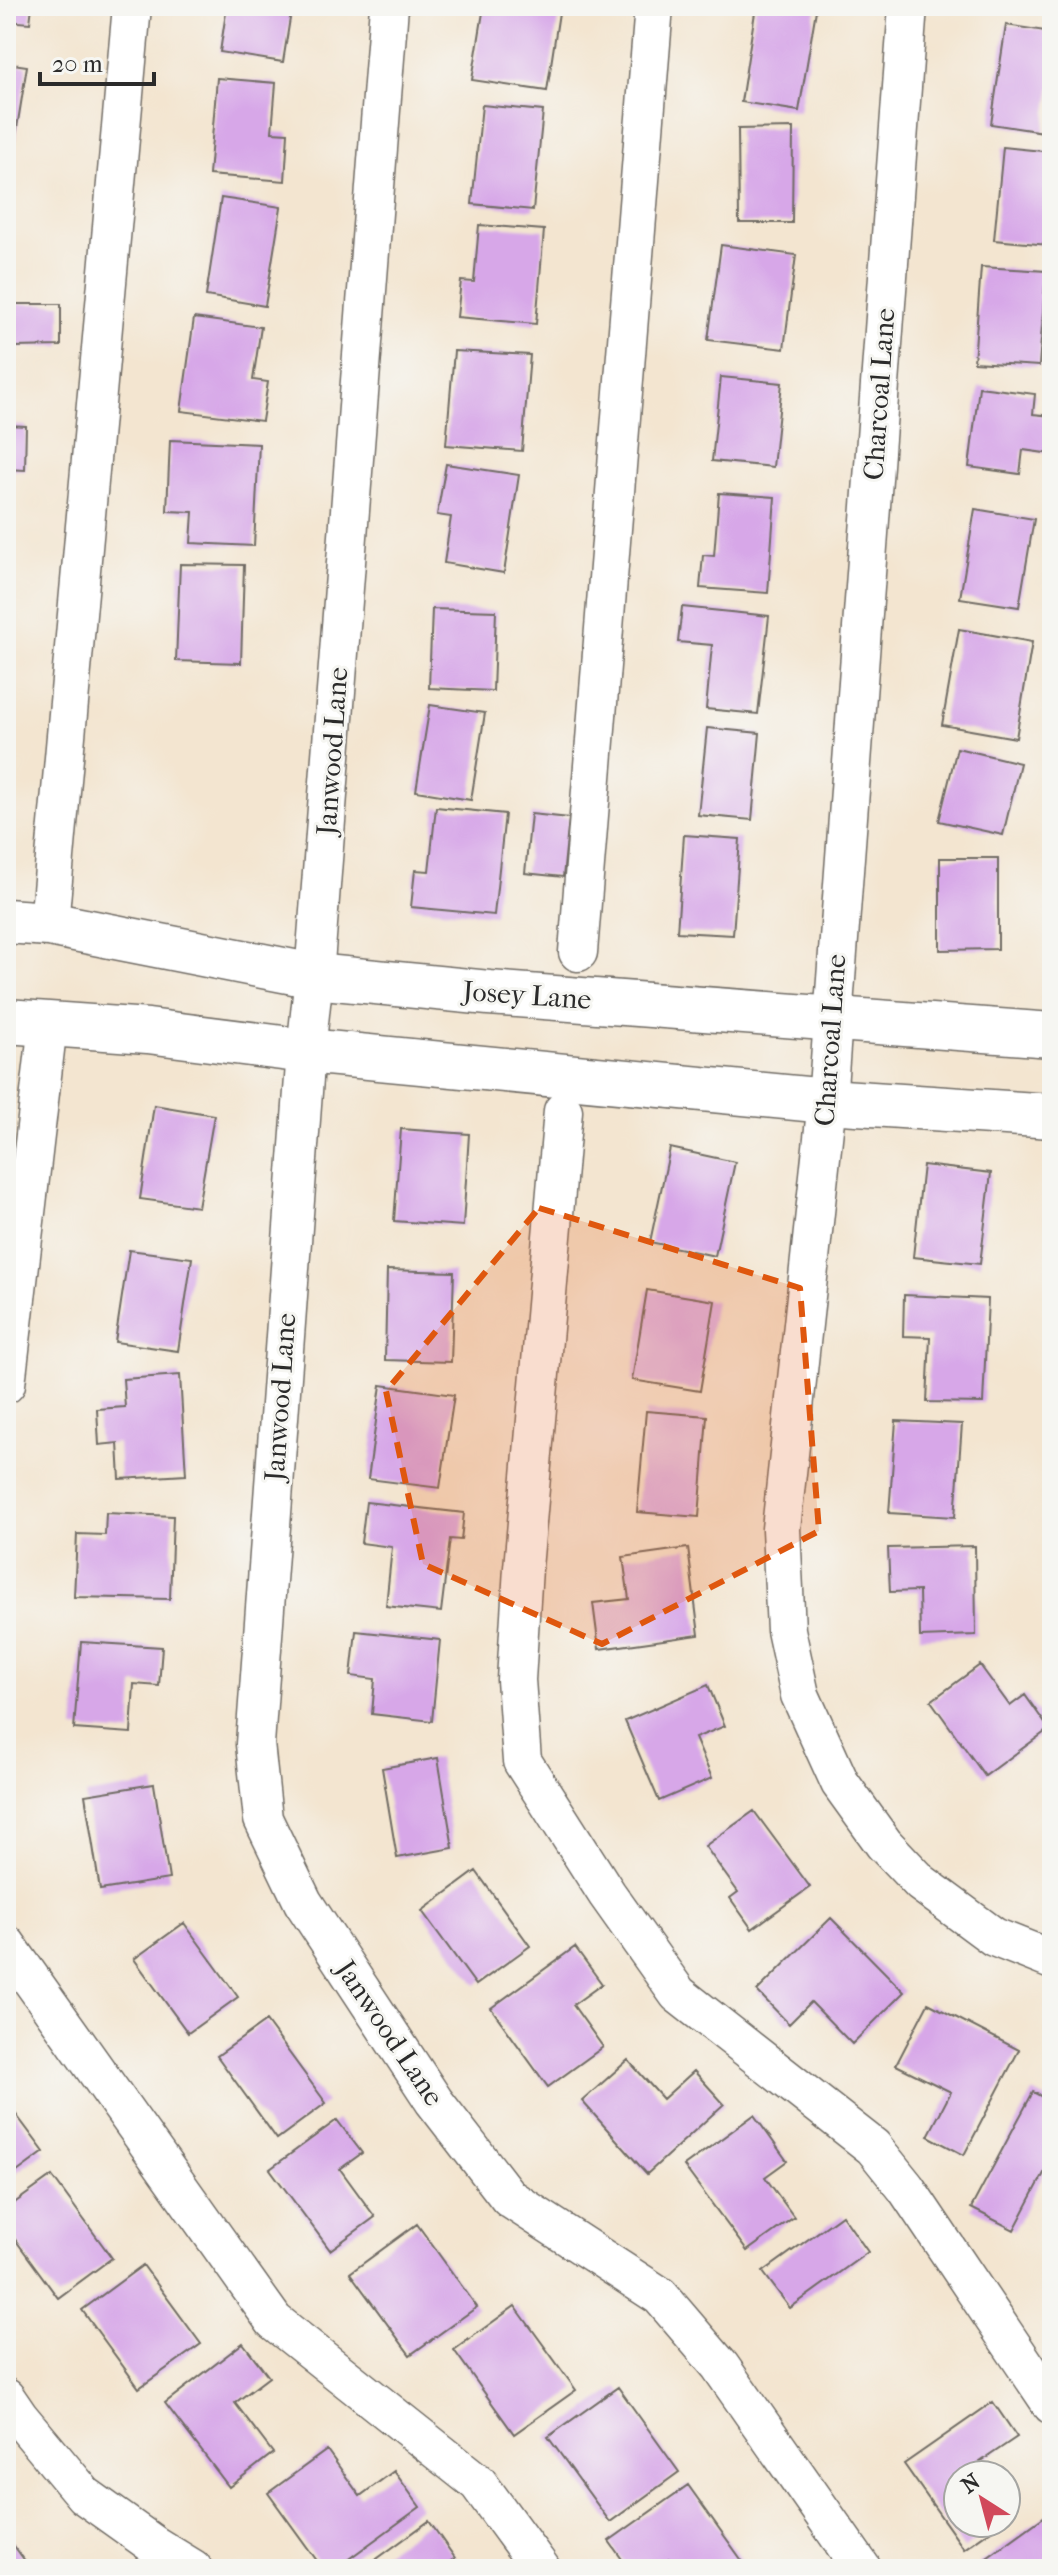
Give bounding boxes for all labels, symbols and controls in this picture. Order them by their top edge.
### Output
scale bar [40,36,154,86]
text: 20 m [52,50,103,78]
street label: Charcoal Lane [857,307,901,481]
street label: Janwood Lane [310,666,354,838]
street label: Charcoal Lane [808,953,852,1127]
street label: Josey Lane [460,974,592,1016]
street label: Janwood Lane [258,1312,302,1484]
street label: Janwood Lane [328,1952,451,2112]
north arrow [942,2459,1022,2539]
text: N [956,2468,985,2499]

